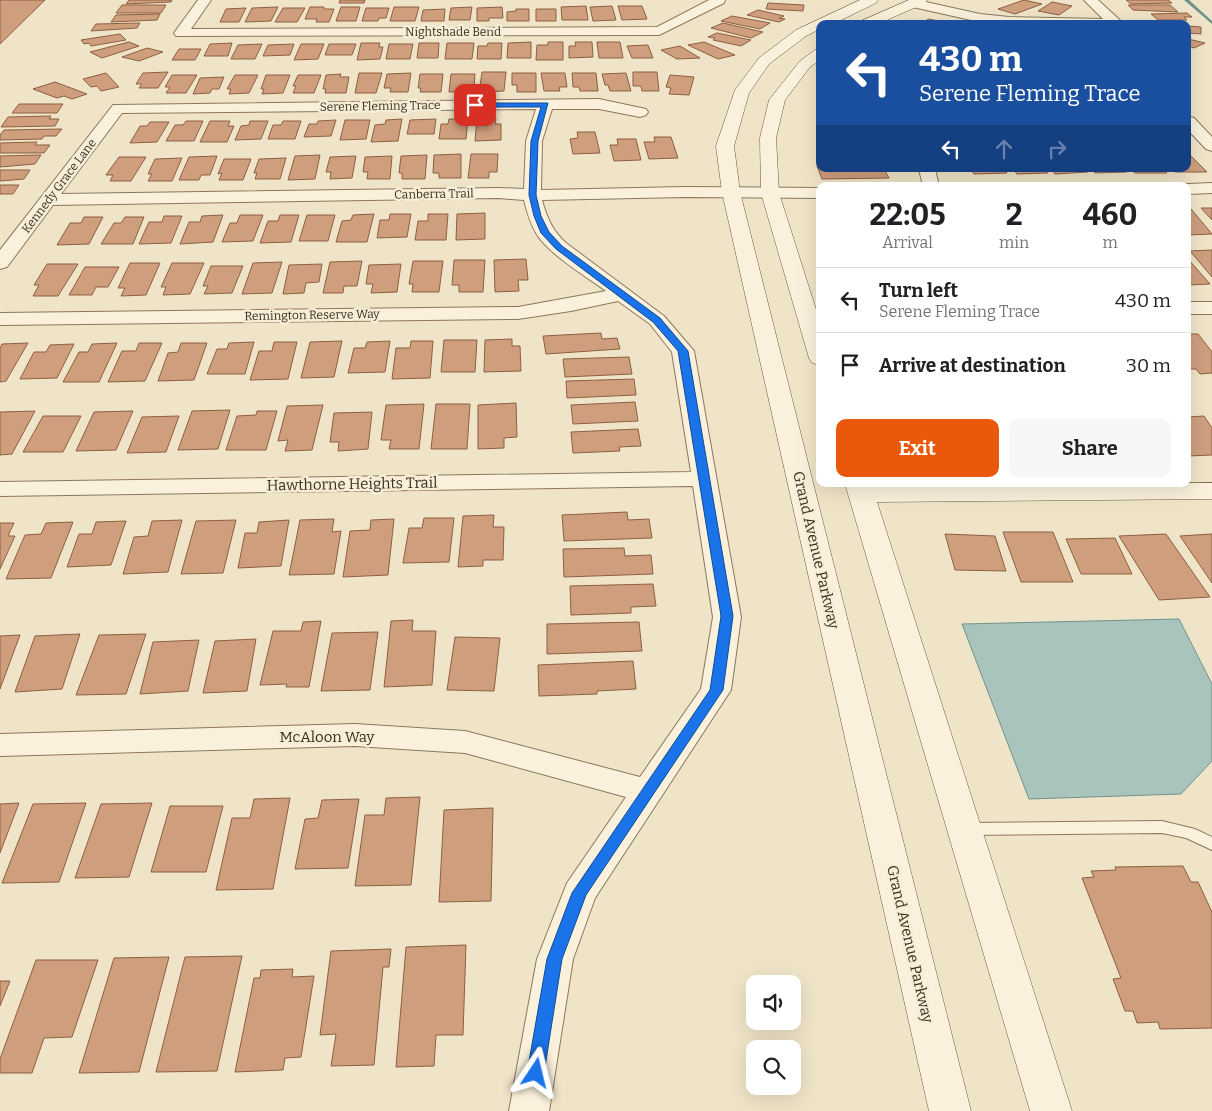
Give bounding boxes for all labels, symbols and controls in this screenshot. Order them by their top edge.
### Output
street label: Nightshade Bend [405,25,501,39]
text: 430 m [919,38,1022,80]
icon: left [836,40,901,105]
text: Serene Fleming Trace [919,80,1141,107]
pin [454,84,496,126]
icon: arrive [461,91,489,119]
street label: Serene Fleming Trace [319,98,441,114]
icon: left [937,135,965,163]
icon: ahead [990,135,1018,163]
icon: right [1043,135,1071,163]
street label: Kennedy Grace Lane [19,136,99,236]
street label: Canberra Trail [394,186,474,202]
text: 22:05 [869,197,946,233]
text: 2 [1006,197,1023,233]
text: 460 [1083,197,1138,233]
text: Arrival [882,233,933,252]
text: min [999,233,1029,252]
text: m [1102,233,1118,252]
text: Turn left [879,279,958,302]
icon: left [836,286,864,314]
text: 430 m [1115,289,1171,312]
text: Serene Fleming Trace [879,302,1040,321]
street label: Remington Reserve Way [244,307,380,323]
icon: arrive [836,351,864,379]
text: Arrive at destination [879,354,1066,377]
text: 30 m [1126,354,1171,377]
button: Exit [836,419,999,477]
button: Share [1009,419,1171,477]
street label: Grand Avenue Parkway [789,469,843,631]
street label: Hawthorne Heights Trail [266,474,438,494]
street label: McAloon Way [279,728,375,746]
street label: Grand Avenue Parkway [883,863,937,1025]
map controls [746,975,801,1095]
button: sound [746,975,801,1030]
button: search [746,1040,801,1095]
position arrow [509,1046,561,1098]

